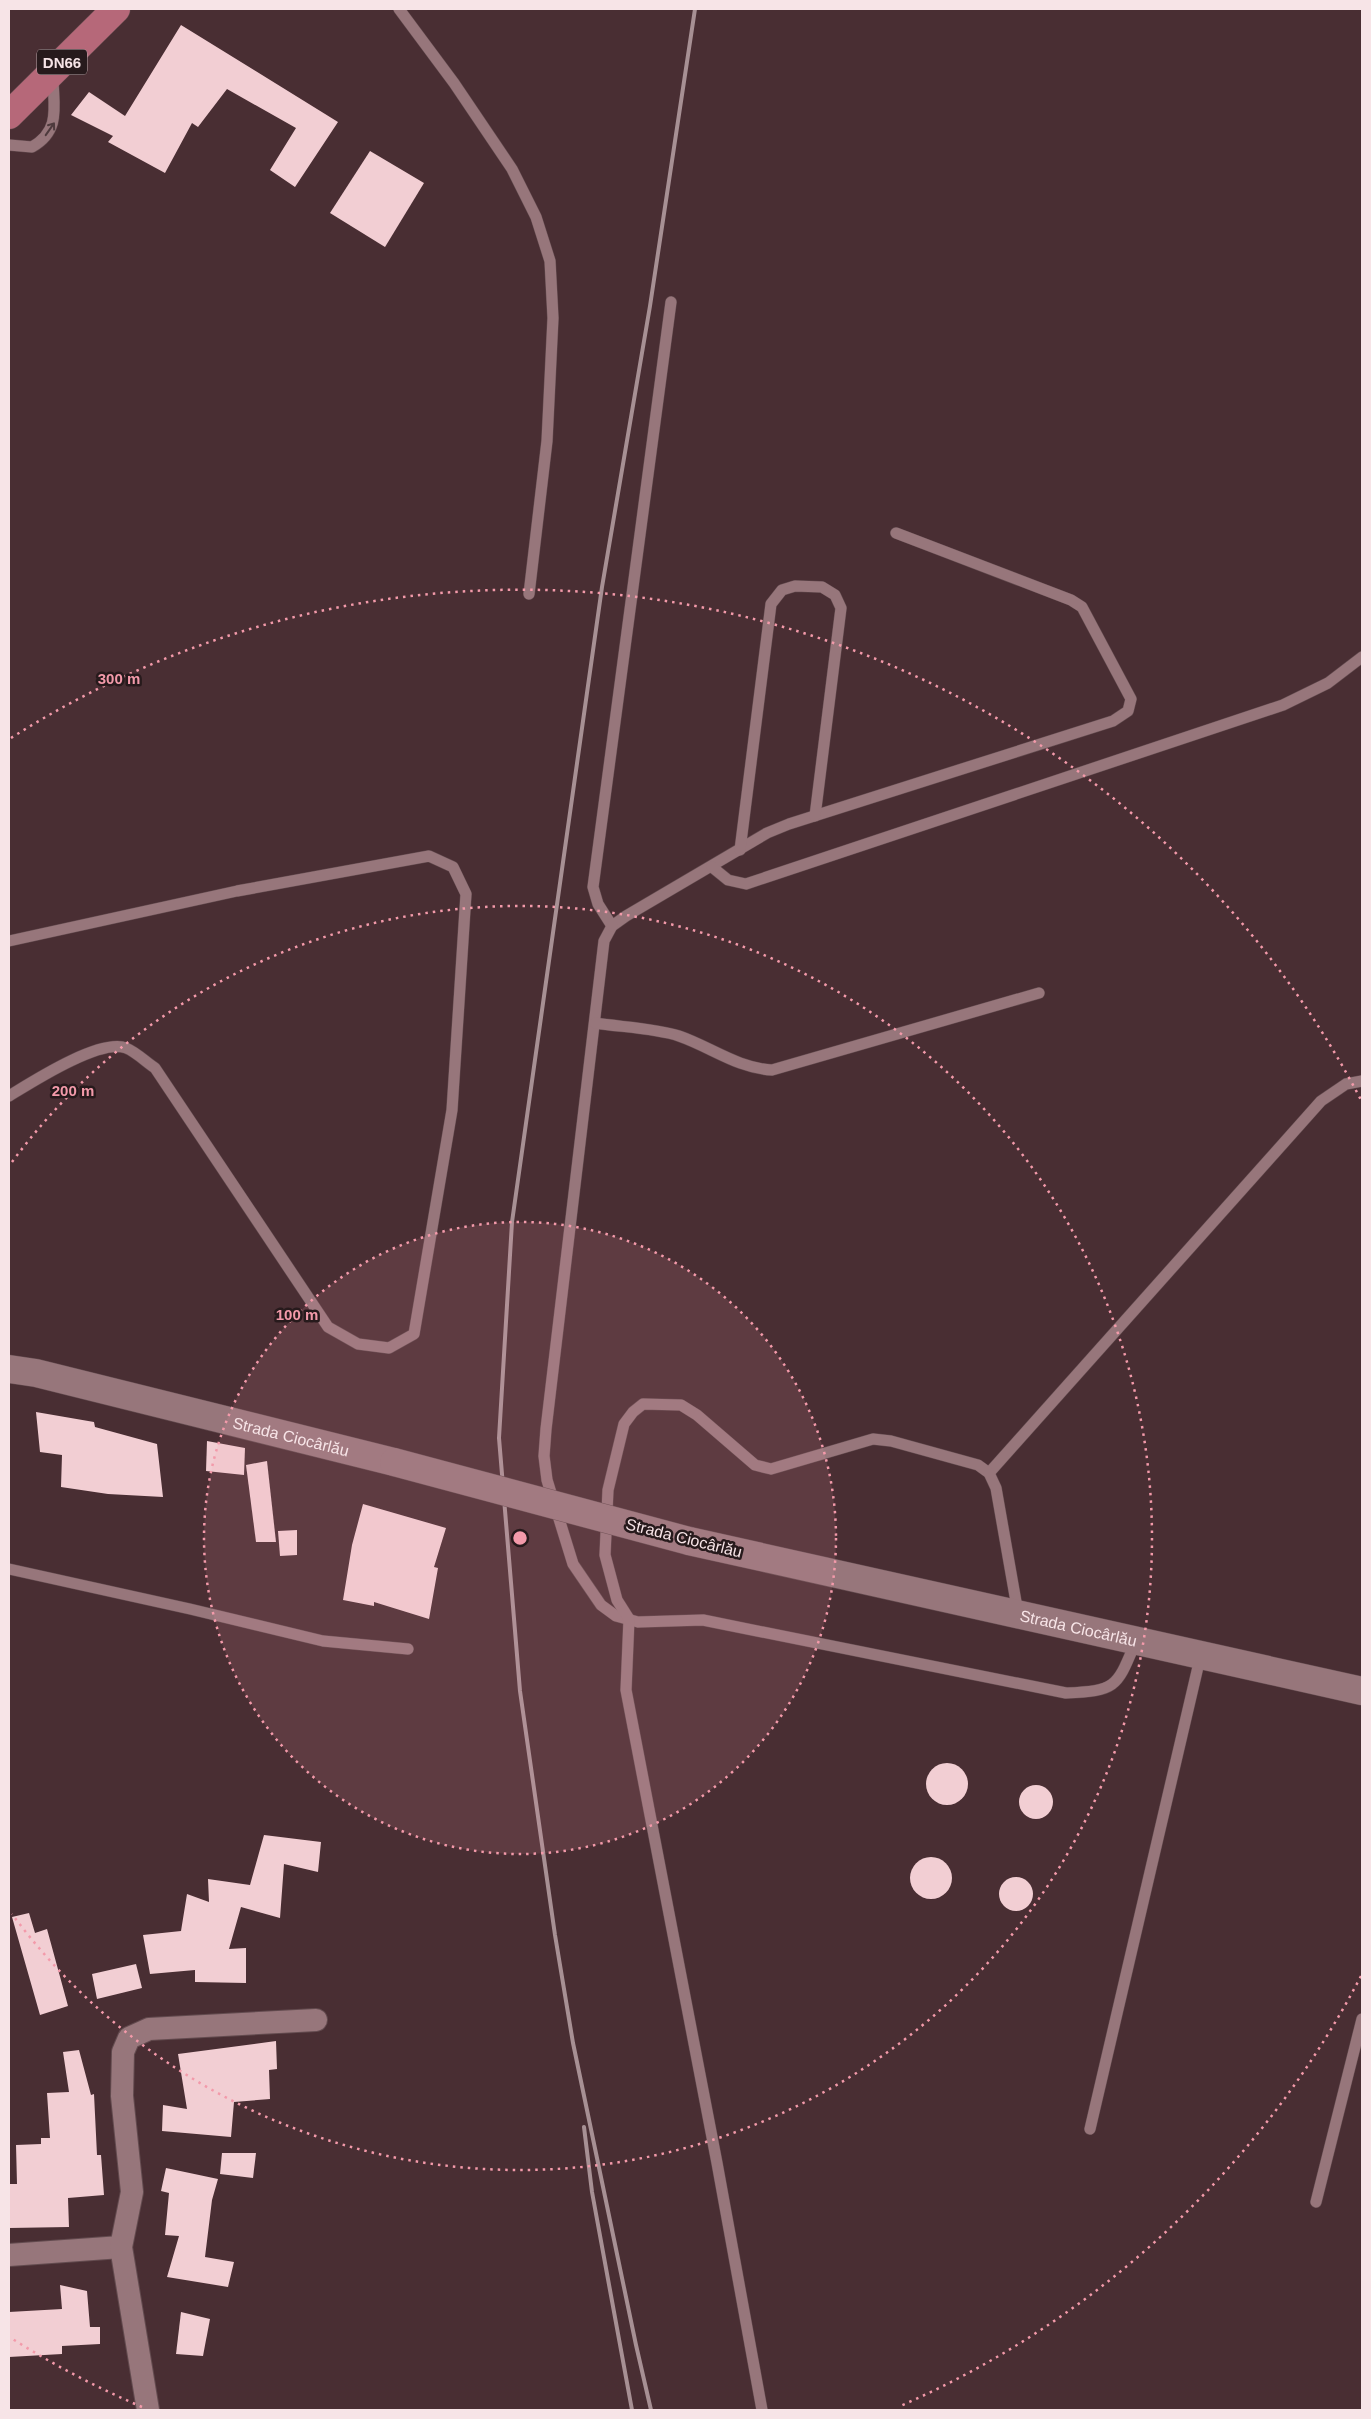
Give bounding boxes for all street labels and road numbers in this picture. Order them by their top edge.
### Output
road number: DN66 [37,50,87,74]
street label: Strada Ciocârlău [231,1414,351,1459]
street label: Strada Ciocârlău [624,1515,744,1561]
street label: Strada Ciocârlău [1018,1607,1138,1649]

